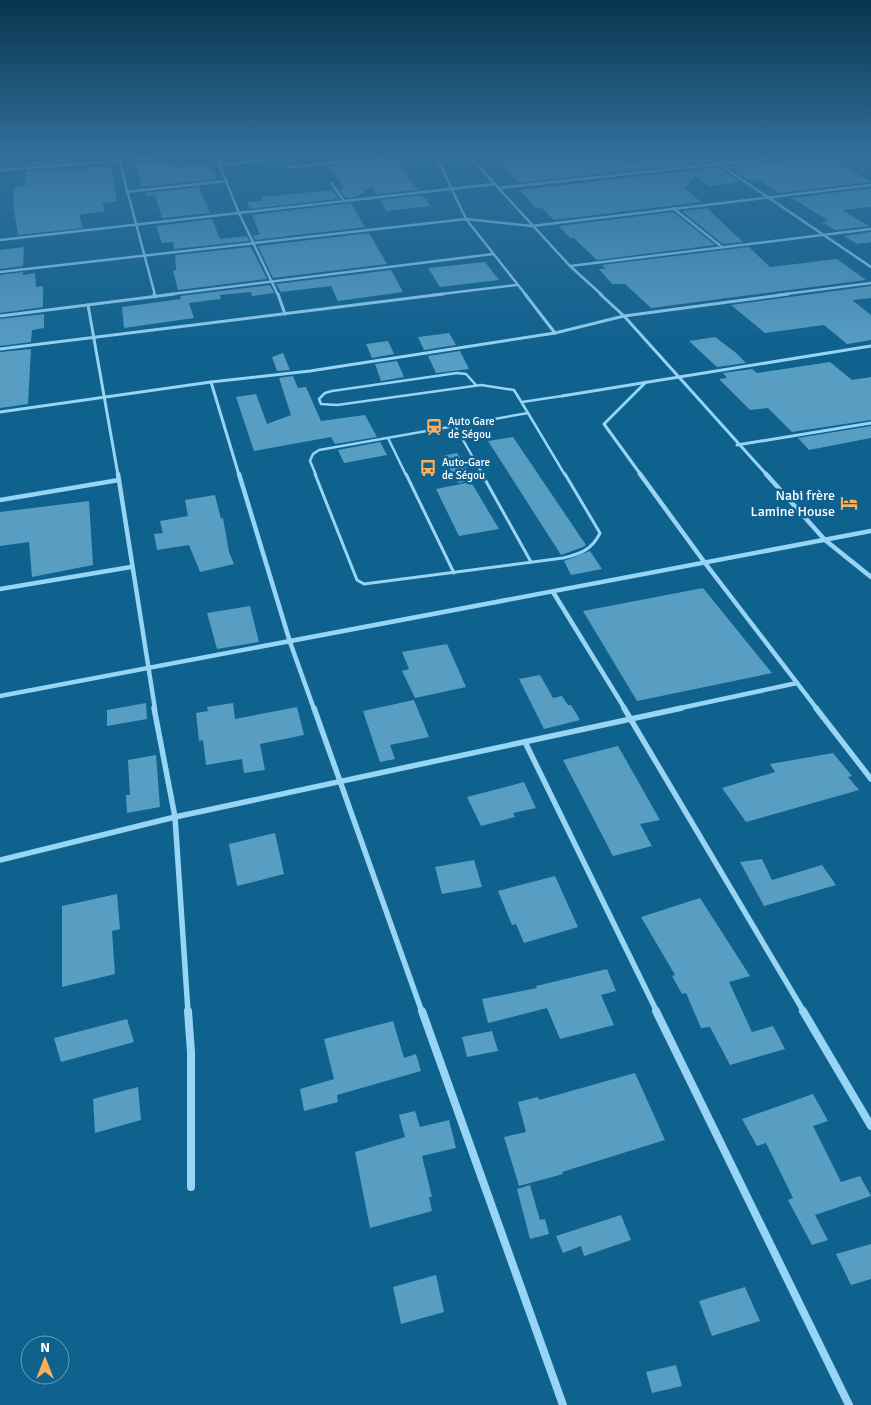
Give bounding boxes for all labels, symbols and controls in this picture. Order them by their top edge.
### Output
place label: Auto Gare de Ségou [448,415,495,441]
station icon: Auto Gare de Ségou [424,417,444,437]
place label: Auto-Gare de Ségou [442,456,490,482]
bus stop icon: Auto-Gare de Ségou [418,458,438,478]
place label: Nabi frère Lamine House [751,487,835,520]
hotel icon: Nabi frère Lamine House [839,493,859,513]
north arrow [20,1335,70,1385]
text: N [40,1339,50,1356]

